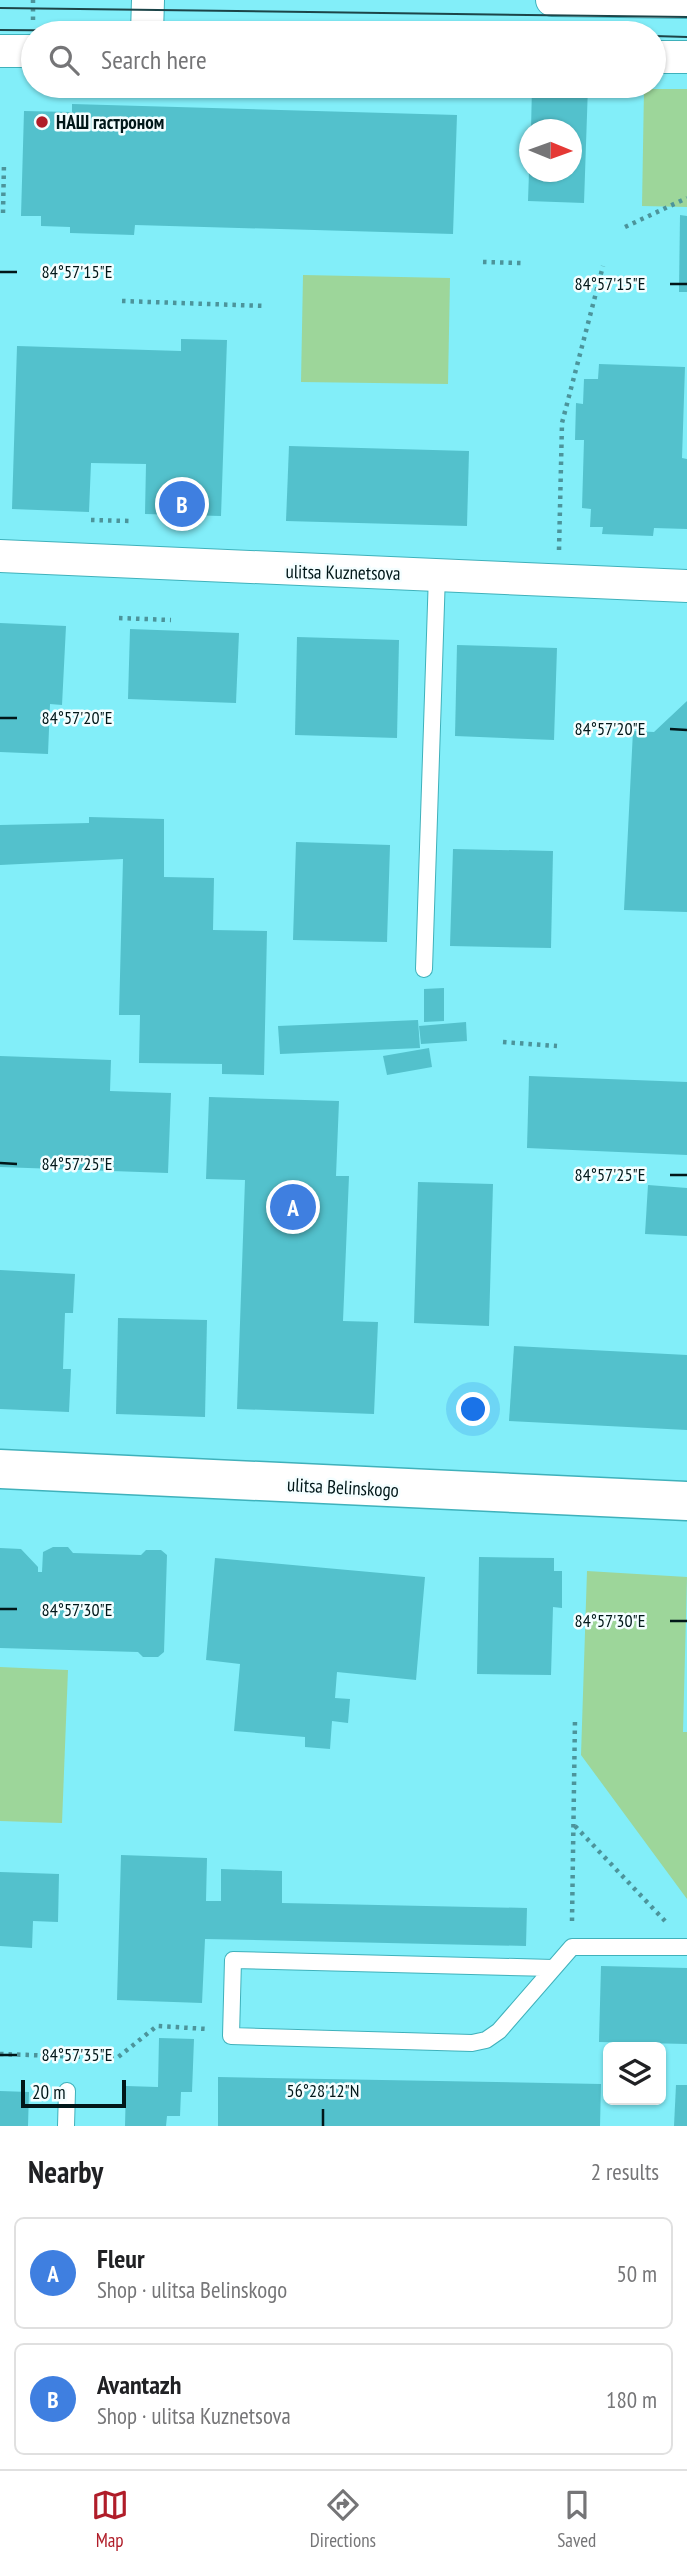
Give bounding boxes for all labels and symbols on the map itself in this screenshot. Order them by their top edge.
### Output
place label: НАШ гастроном [56,110,164,134]
marker: НАШ гастроном [34,114,50,130]
north arrow [519,119,582,182]
text: 84°57'15"E [42,260,112,283]
text: 84°57'15"E [575,272,645,295]
pin: B [159,478,205,530]
street label: ulitsa Kuznetsova [285,559,401,585]
text: 84°57'20"E [42,706,112,729]
text: 84°57'20"E [575,717,645,740]
text: 84°57'25"E [42,1152,112,1175]
text: 84°57'25"E [575,1163,645,1186]
pin: A [270,1181,316,1233]
your location [456,1392,490,1426]
street label: ulitsa Belinskogo [286,1472,400,1502]
text: 84°57'30"E [42,1598,112,1621]
text: 84°57'30"E [575,1609,645,1632]
text: 84°57'35"E [42,2043,112,2066]
scale bar [21,2077,126,2109]
text: 56°28'12"N [287,2079,359,2102]

